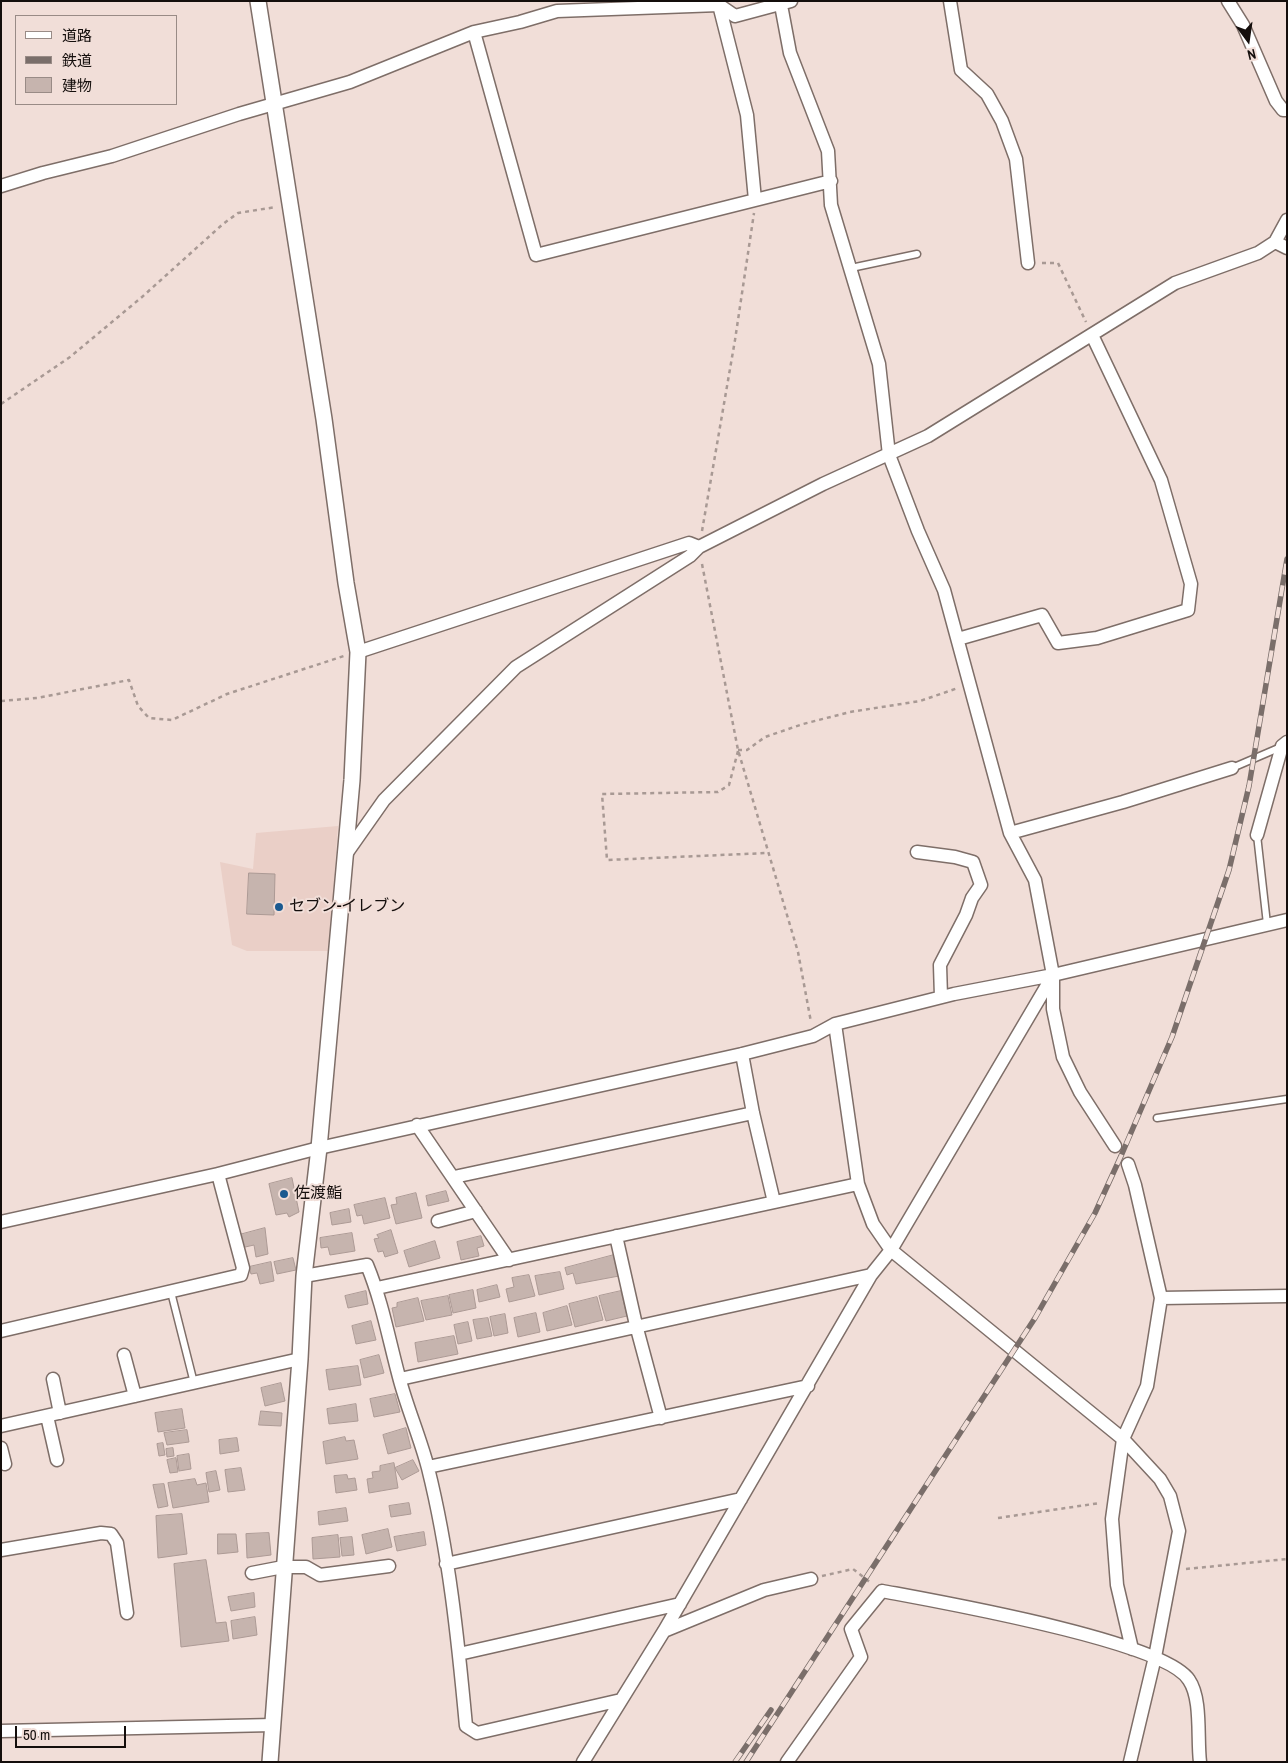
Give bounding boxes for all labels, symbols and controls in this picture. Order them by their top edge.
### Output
legend [15,15,178,105]
north arrow [1223,15,1273,65]
text: 道路 [62,25,92,46]
text: N [1245,45,1258,64]
text: 鉄道 [62,50,92,71]
text: 建物 [62,75,92,96]
place label: セブン-イレブン [289,897,405,917]
marker: セブン-イレブン [273,901,285,913]
place label: 佐渡鮨 [294,1184,342,1204]
marker: 佐渡鮨 [278,1188,290,1200]
scale bar [18,1716,129,1748]
text: 50 m [23,1724,50,1745]

